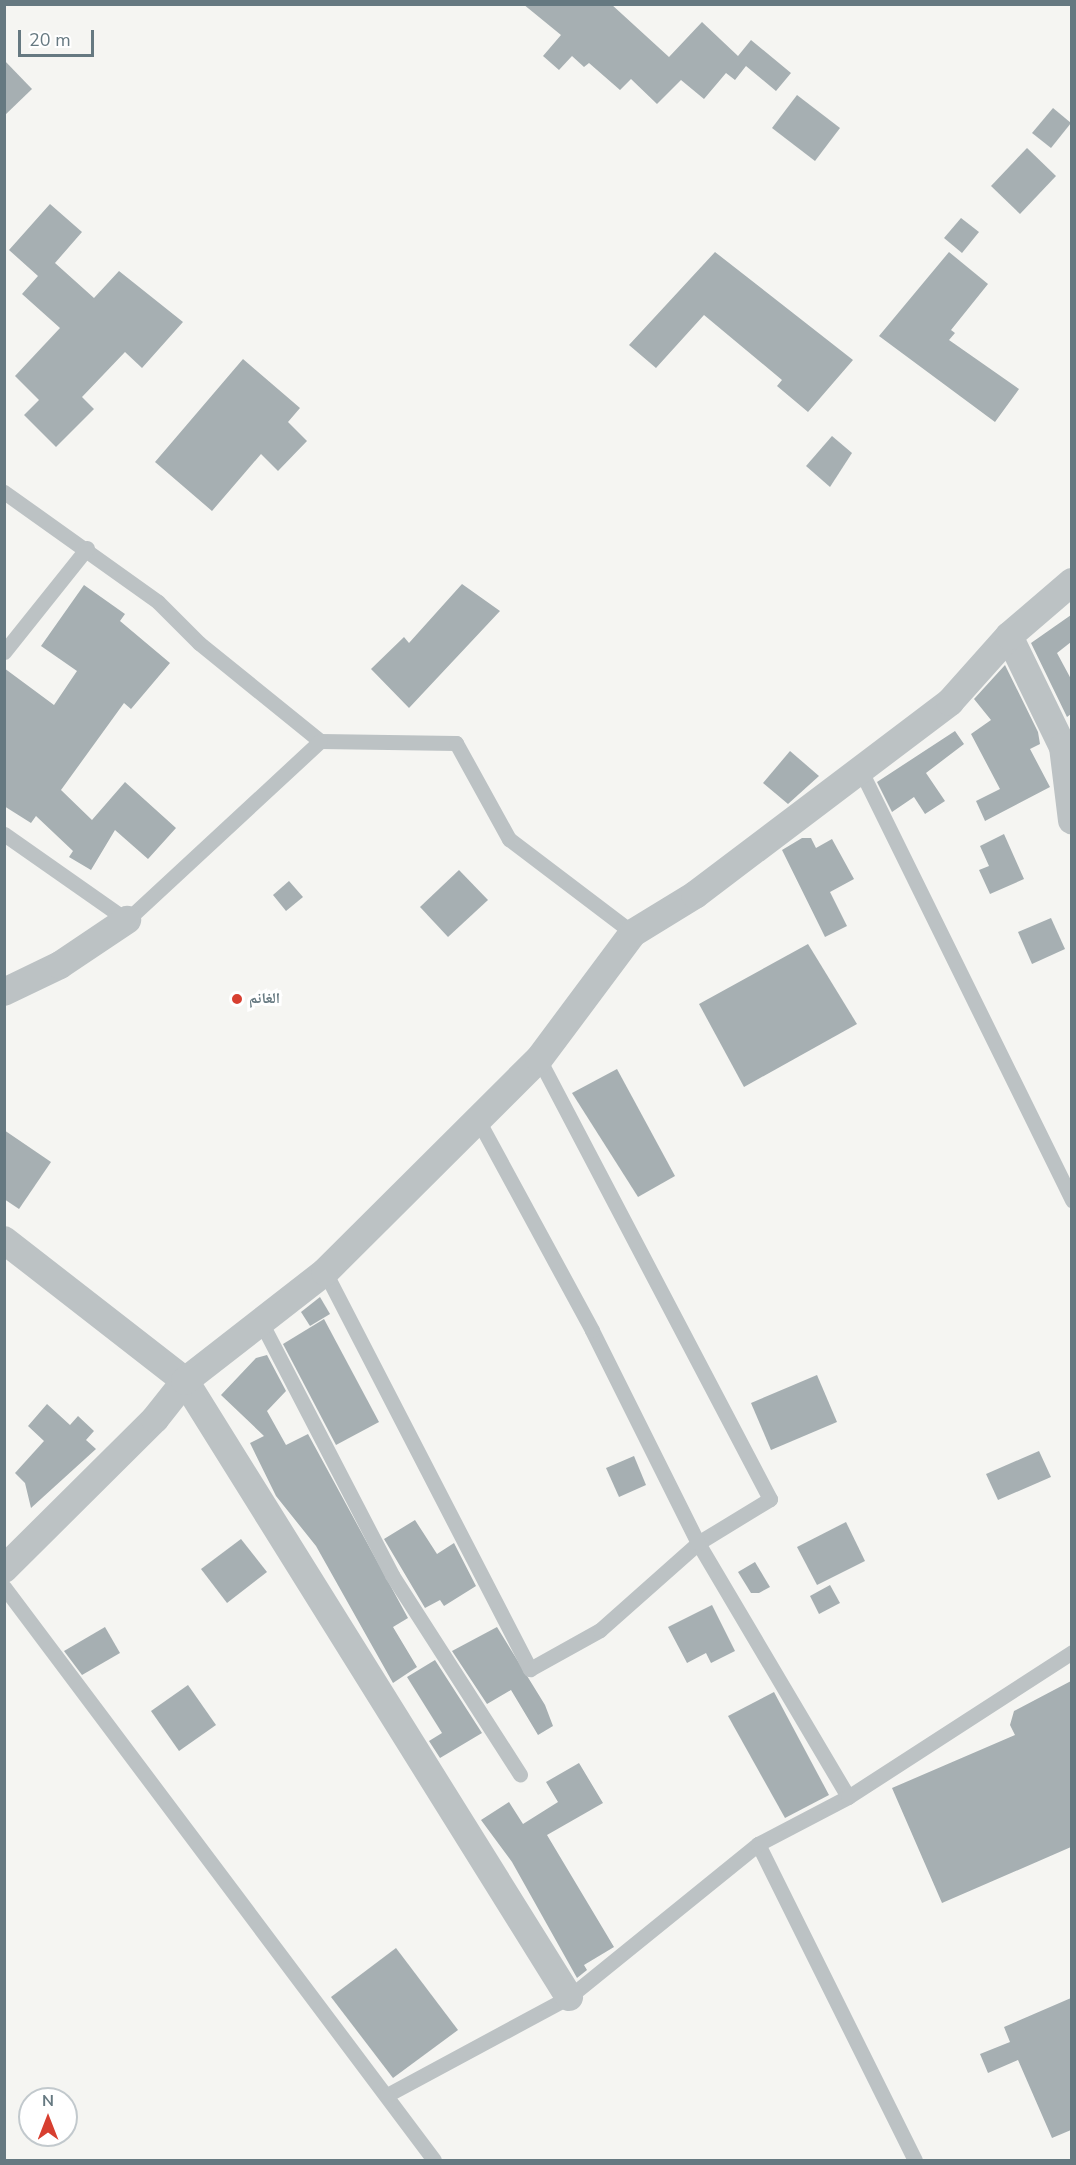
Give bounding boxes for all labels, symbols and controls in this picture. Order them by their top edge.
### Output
scale bar [21,18,98,56]
text: 20 m [29,28,71,52]
place label: الغانم [249,990,280,1008]
marker: الغانم [230,992,244,1006]
north arrow [18,2087,78,2147]
text: N [42,2090,54,2112]

